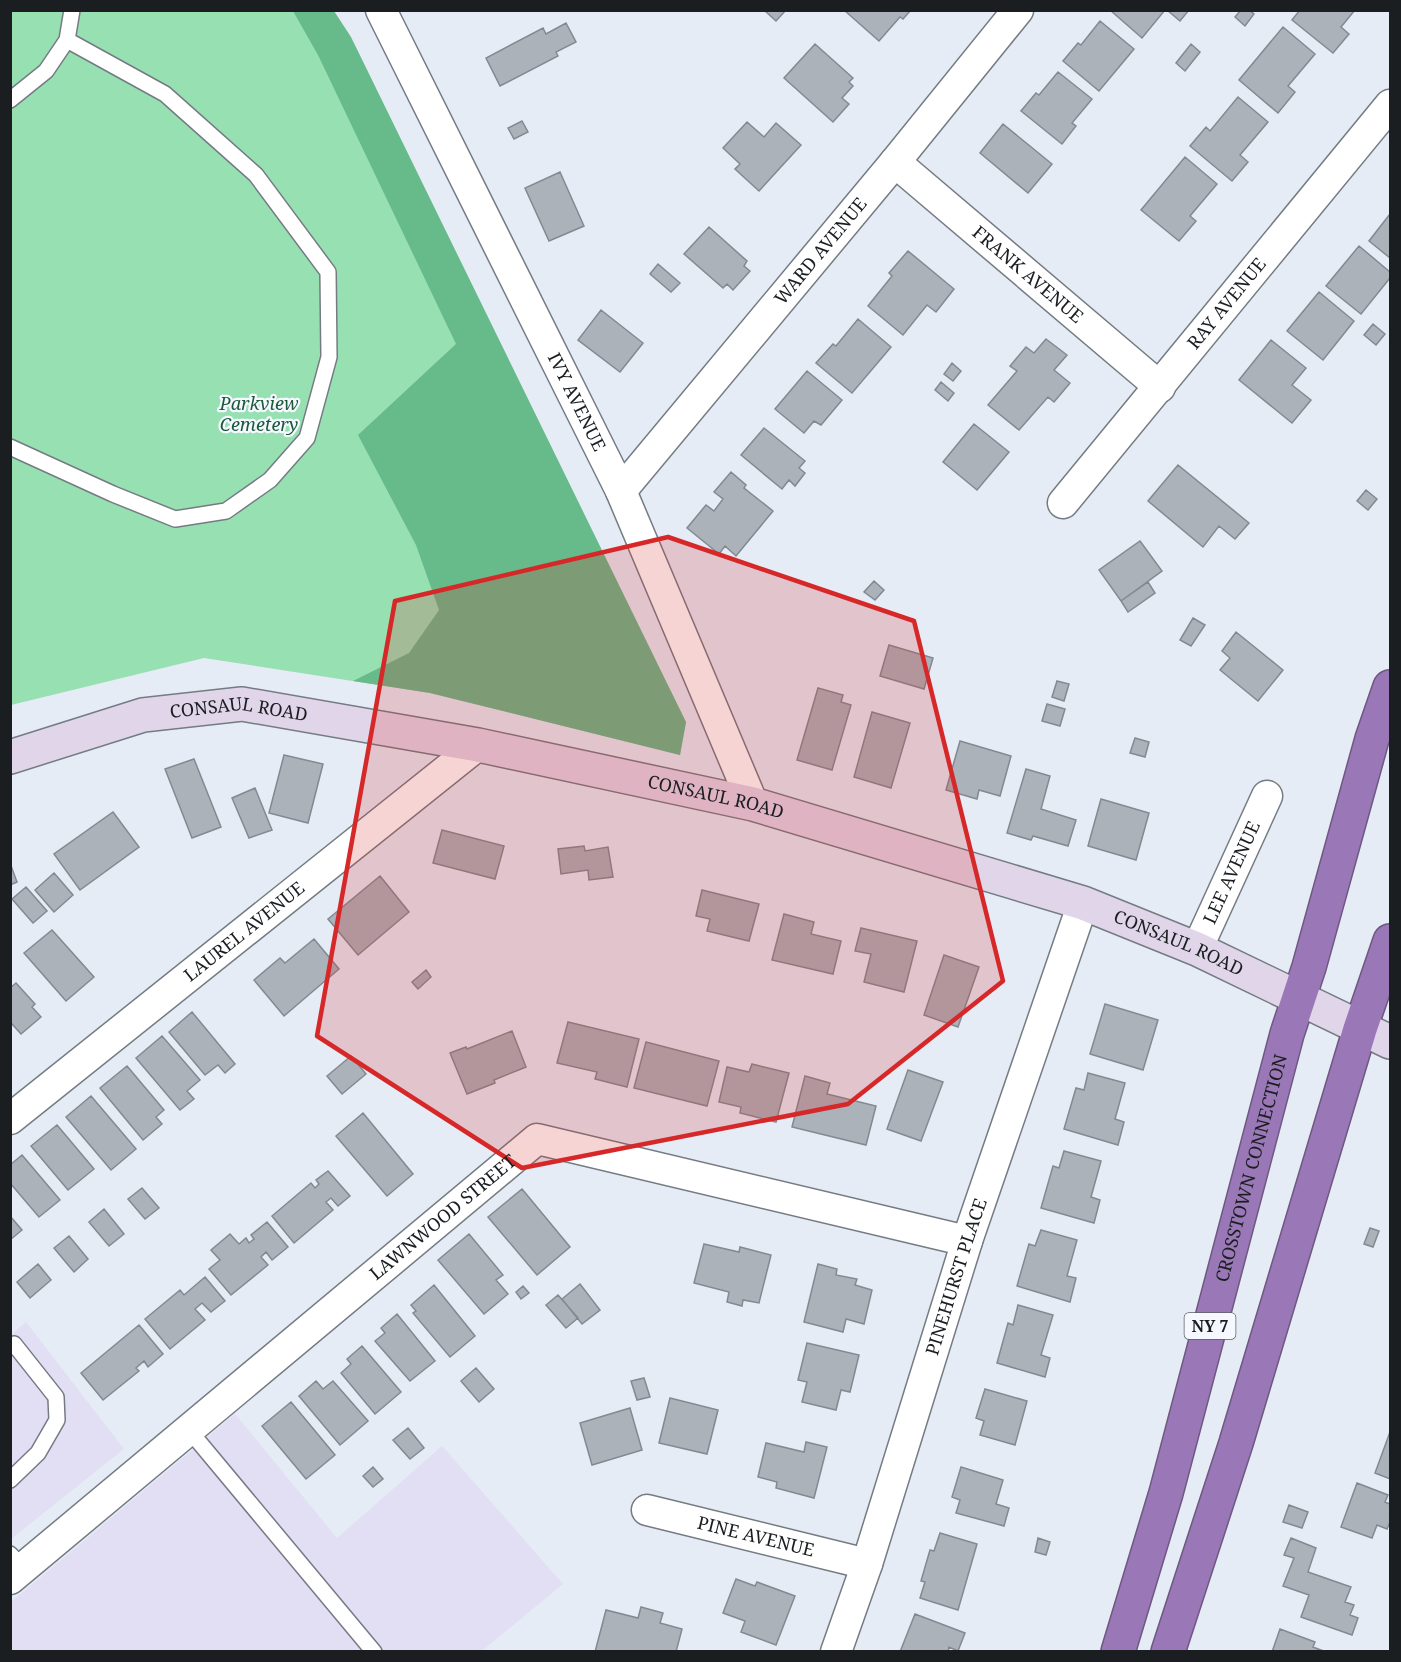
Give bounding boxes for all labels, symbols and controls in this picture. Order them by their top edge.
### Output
street label: WARD AVENUE [768,192,871,309]
street label: FRANK AVENUE [968,220,1089,328]
street label: RAY AVENUE [1181,252,1271,354]
street label: IVY AVENUE [543,348,612,455]
park label: Parkview Cemetery [218,391,299,436]
street label: CONSAUL ROAD [168,691,310,726]
street label: CONSAUL ROAD [646,769,787,824]
street label: LEE AVENUE [1197,817,1265,928]
street label: LAUREL AVENUE [178,875,309,986]
street label: CONSAUL ROAD [1111,904,1248,981]
street label: CROSSTOWN CONNECTION [1209,1051,1292,1285]
street label: LAWNWOOD STREET [364,1149,521,1285]
street label: PINEHURST PLACE [919,1195,992,1358]
road number: NY 7 [1184,1313,1236,1339]
street label: PINE AVENUE [695,1510,817,1562]

